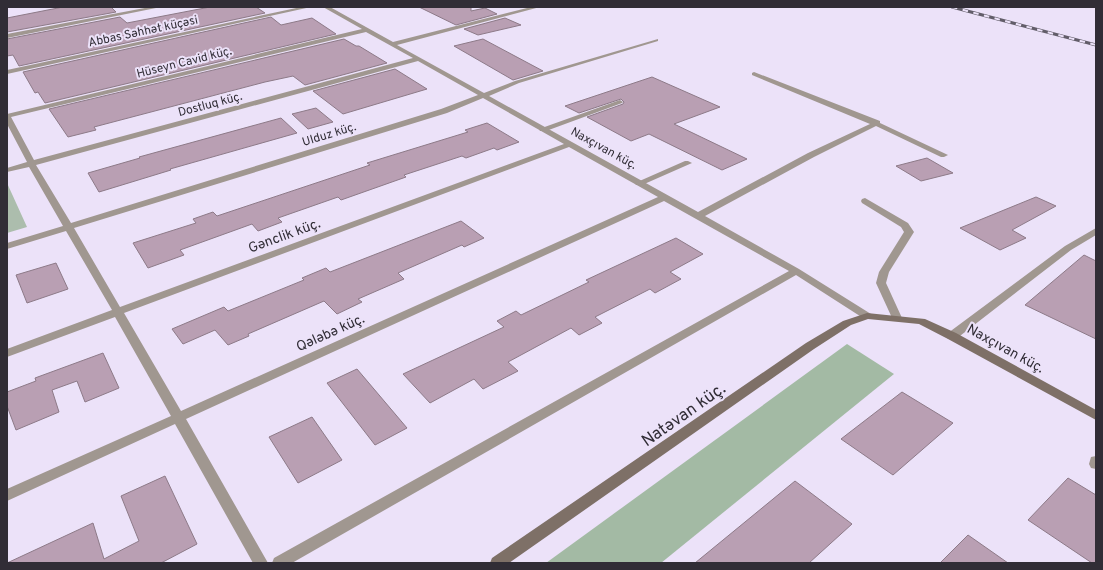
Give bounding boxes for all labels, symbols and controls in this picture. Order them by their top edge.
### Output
street label: Abbas Səhhət küçəsi [87,13,199,51]
street label: Hüseyn Cavid küç. [135,43,234,83]
street label: Dostluq küç. [176,89,244,121]
street label: Ulduz küç. [300,119,359,151]
street label: Naxçıvan küç. [568,124,640,174]
street label: Gənclik küç. [246,215,323,257]
street label: Qələbə küç. [294,311,367,356]
street label: Naxçıvan küç. [964,321,1047,378]
street label: Natəvan küç. [638,378,731,453]

